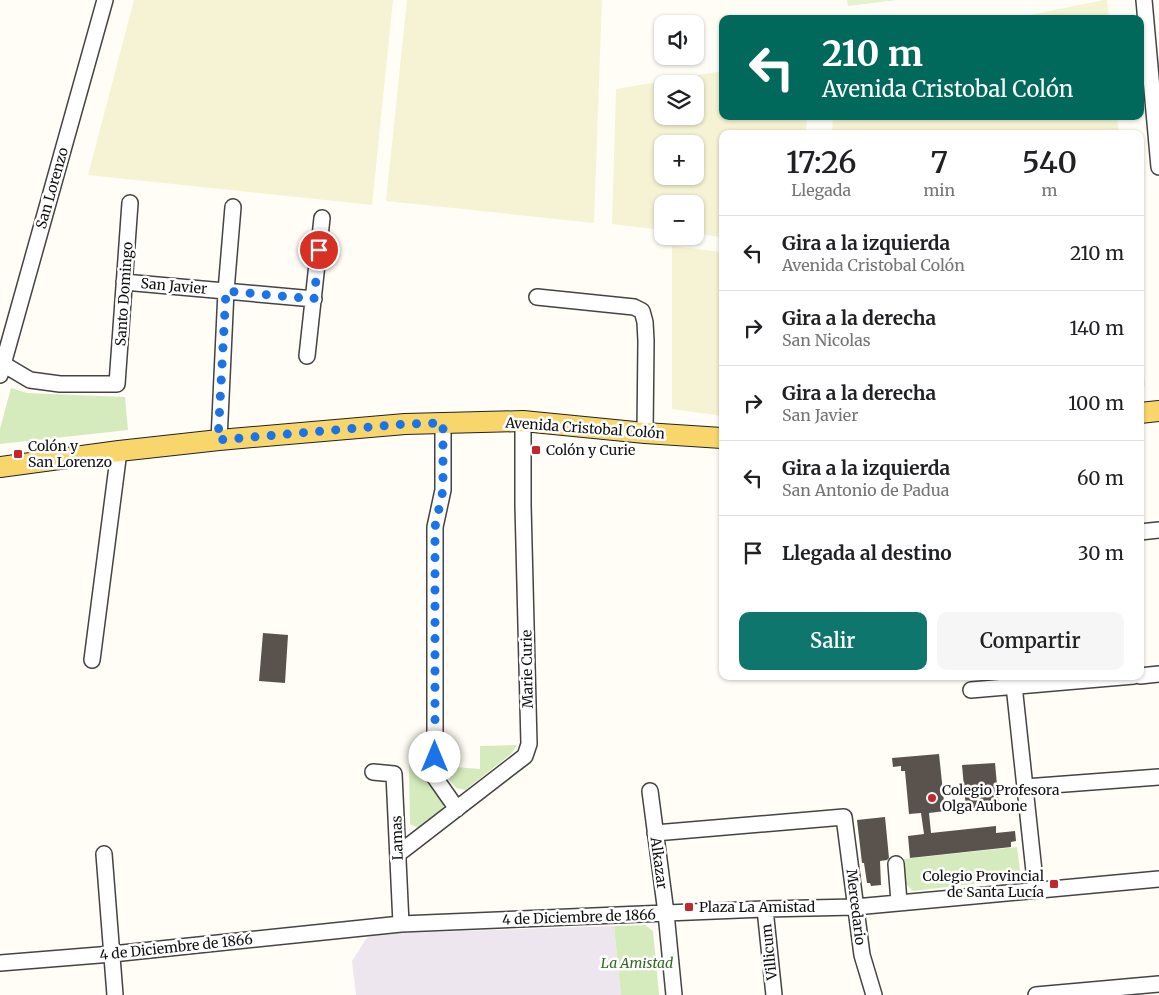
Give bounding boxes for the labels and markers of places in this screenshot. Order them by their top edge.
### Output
pin [298,229,340,271]
place label: Colón y San Lorenzo [28,437,112,471]
place label: Colón y Curie [546,441,635,459]
marker: Colón y Curie [530,444,542,456]
marker: Colón y San Lorenzo [12,448,24,460]
place label: Colegio Profesora Olga Aubone [942,781,1060,815]
marker: Colegio Profesora Olga Aubone [926,792,938,804]
place label: Colegio Provincial de Santa Lucía [922,867,1045,901]
marker: Colegio Provincial de Santa Lucía [1048,878,1060,890]
place label: Plaza La Amistad [699,898,816,916]
marker: Plaza La Amistad [683,901,695,913]

